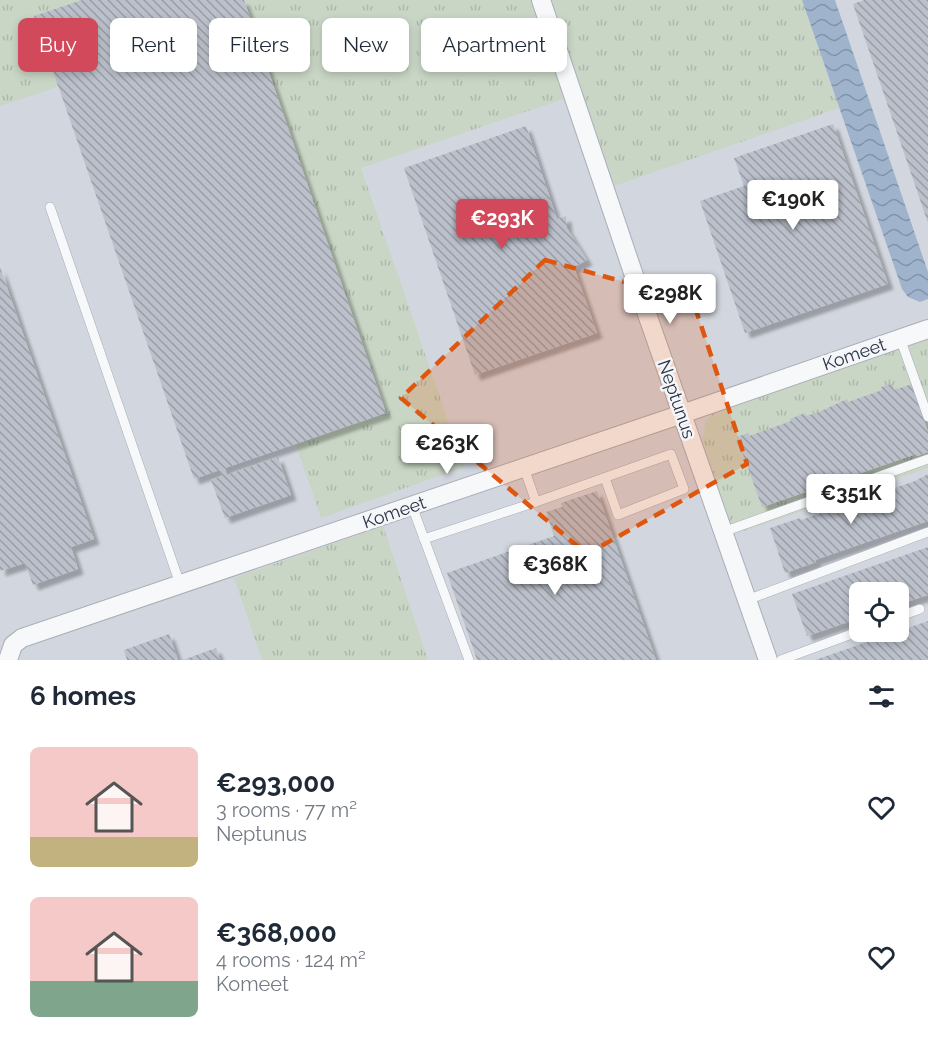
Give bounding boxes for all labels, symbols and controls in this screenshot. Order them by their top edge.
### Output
chip: Buy [18,18,98,72]
chip: Rent [110,18,197,72]
chip: Filters [209,18,310,72]
chip: New [322,18,409,72]
chip: Apartment [421,18,567,72]
pin: €190K [751,180,835,231]
text: €190K [761,187,825,211]
pin: €293K [460,199,544,250]
text: €293K [470,206,534,230]
pin: €298K [628,274,712,325]
text: €298K [638,281,702,305]
street label: Komeet [820,333,888,375]
street label: Neptunus [654,357,700,441]
pin: €263K [405,424,489,475]
text: €263K [415,431,479,455]
pin: €351K [809,474,893,525]
text: €351K [820,481,882,505]
street label: Komeet [360,491,428,533]
pin: €368K [513,545,597,596]
text: €368K [523,552,587,576]
map controls [849,582,909,642]
button: locate [849,582,909,642]
icon: filters [865,680,898,713]
text: 6 homes [30,681,136,711]
text: €293,000 [216,768,335,798]
icon: home [78,771,150,843]
icon: heart [865,791,898,824]
text: 3 rooms · 77 m² [216,798,357,822]
text: Neptunus [216,822,307,846]
text: €368,000 [216,918,337,948]
icon: home [78,921,150,993]
icon: heart [865,941,898,974]
text: 4 rooms · 124 m² [216,948,366,972]
text: Komeet [216,972,289,996]

